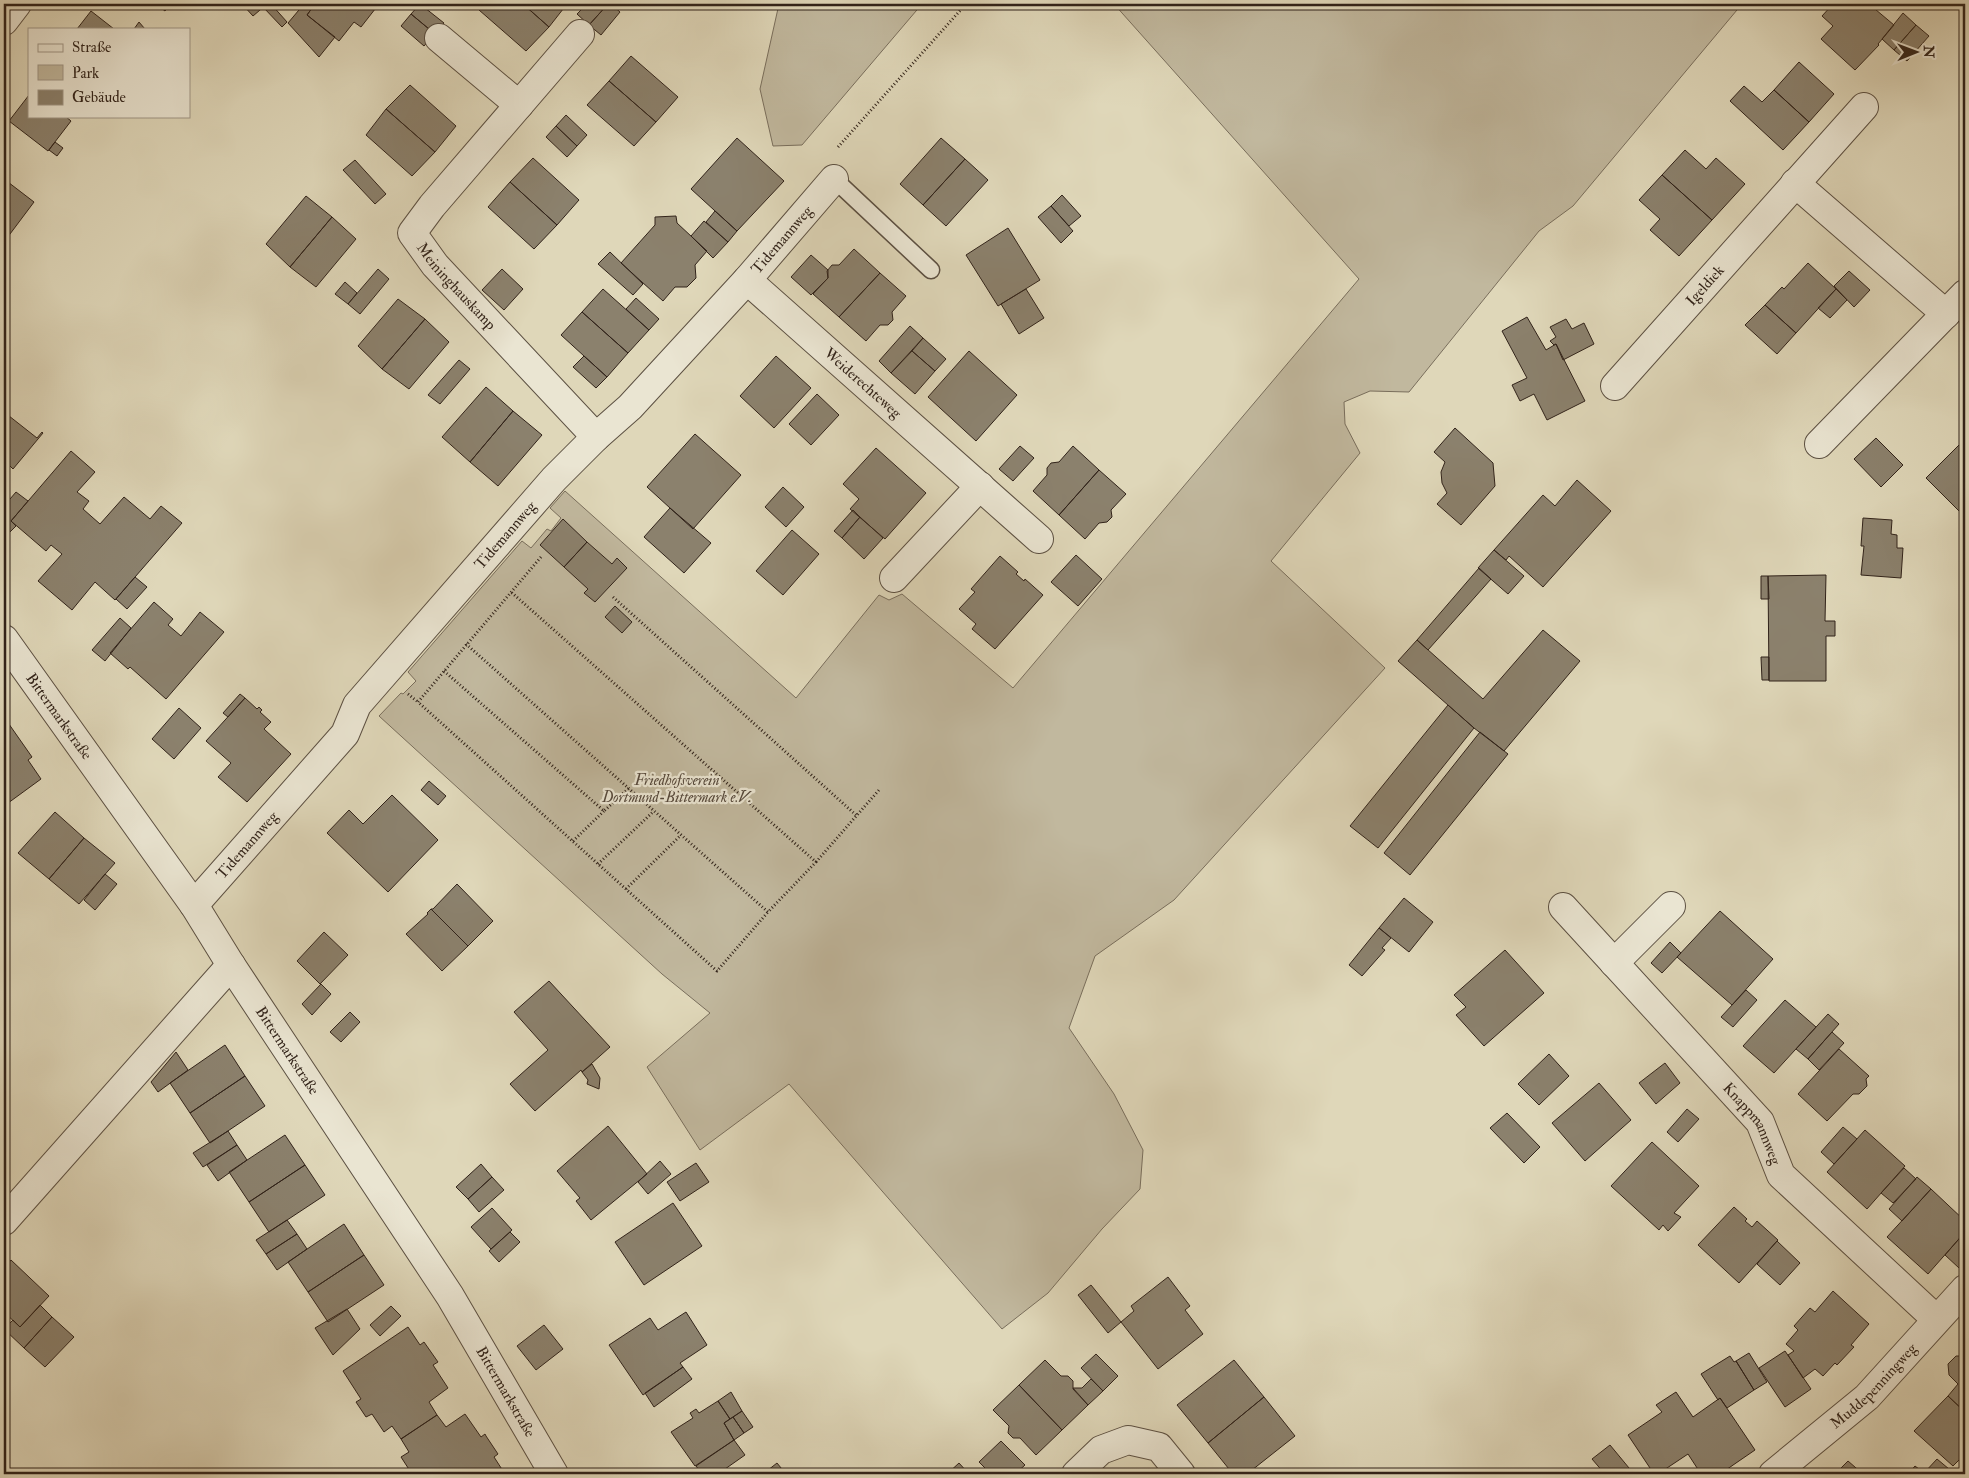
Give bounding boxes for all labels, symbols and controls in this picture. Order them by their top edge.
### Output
legend [28,28,190,118]
north arrow [1892,28,1942,78]
text: Straße [72,38,111,57]
text: N [1920,44,1937,59]
text: Park [72,64,99,83]
text: Gebäude [72,88,126,107]
street label: Tidemannweg [747,201,817,278]
street label: Meininghauskamp [413,239,501,335]
street label: Igeldiek [1682,261,1728,310]
street label: Weiderechteweg [819,343,906,423]
street label: Tidemannweg [470,496,540,573]
street label: Bittermarkstraße [22,669,97,763]
park label: Friedhofsverein Dortmund-Bittermark e.V. [601,771,753,807]
street label: Tidemannweg [212,807,282,883]
street label: Bittermarkstraße [252,1003,324,1098]
street label: Knappmannweg [1719,1078,1786,1168]
street label: Muddepenningweg [1826,1339,1921,1433]
street label: Bittermarkstraße [472,1343,540,1440]

